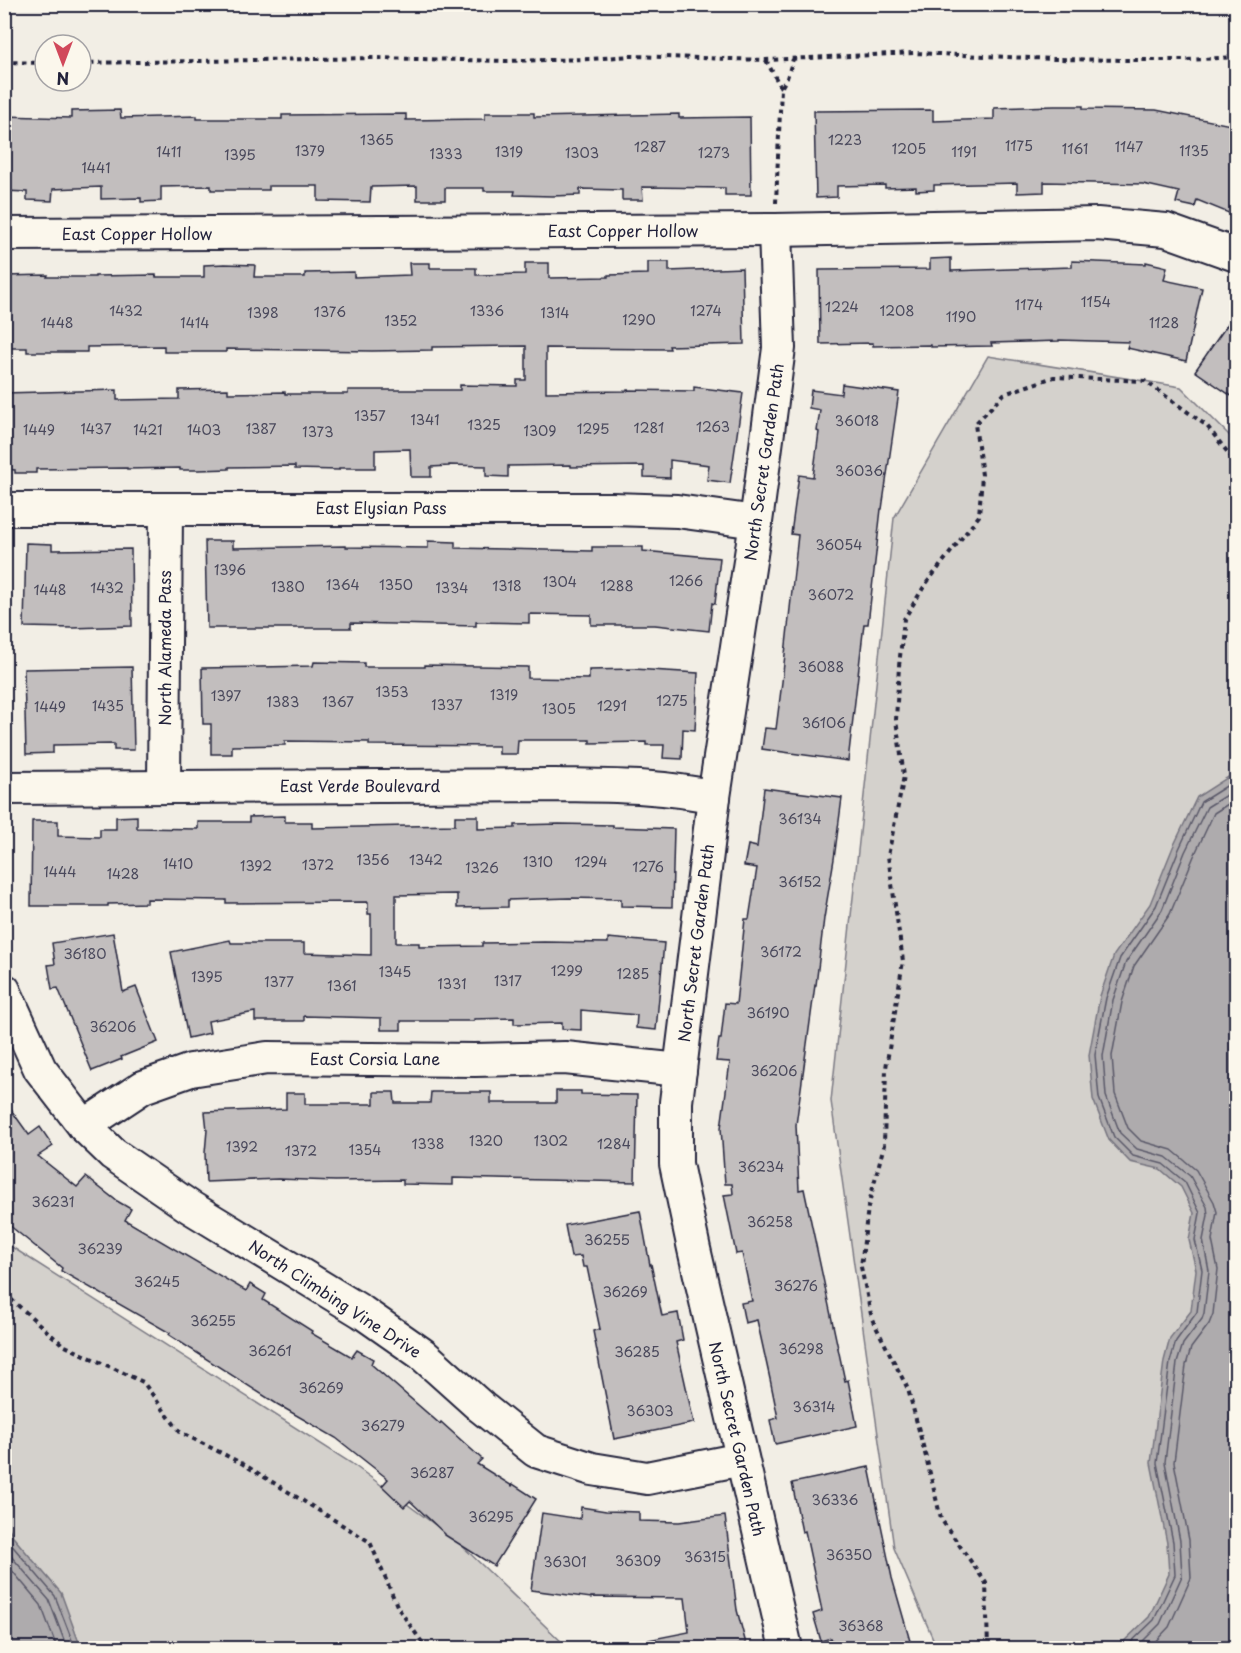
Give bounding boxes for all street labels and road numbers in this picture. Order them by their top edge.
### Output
street label: East Copper Hollow [548,218,699,242]
street label: East Copper Hollow [62,221,213,245]
street label: North Secret Garden Path [737,362,789,562]
street label: East Elysian Pass [315,495,447,519]
street label: North Alameda Pass [152,570,176,726]
street label: East Verde Boulevard [280,773,441,797]
street label: North Secret Garden Path [671,843,719,1043]
street label: East Corsia Lane [310,1046,440,1070]
street label: North Climbing Vine Drive [245,1233,427,1363]
street label: North Secret Garden Path [704,1339,772,1539]

